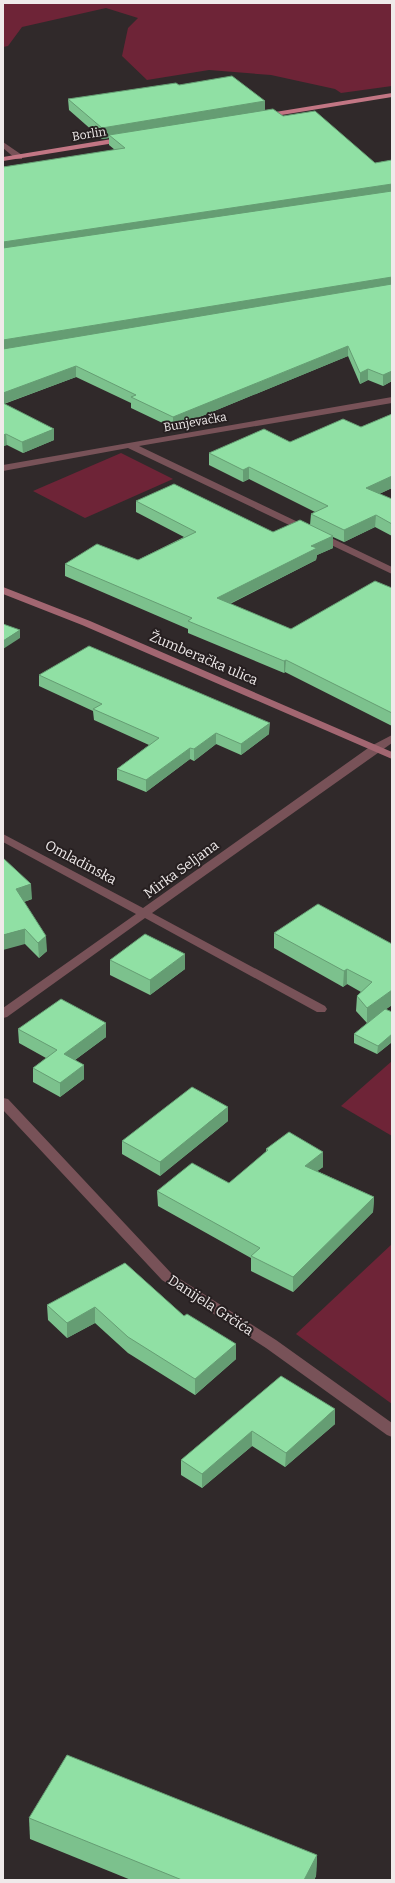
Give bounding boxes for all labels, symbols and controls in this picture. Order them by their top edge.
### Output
street label: Borlin [71,124,107,144]
street label: Bunjevačka [162,409,228,434]
street label: Žumberačka ulica [147,628,261,689]
street label: Mirka Seljana [140,836,222,902]
street label: Omladinska [42,837,120,888]
street label: Danijela Grčića [165,1272,257,1339]

